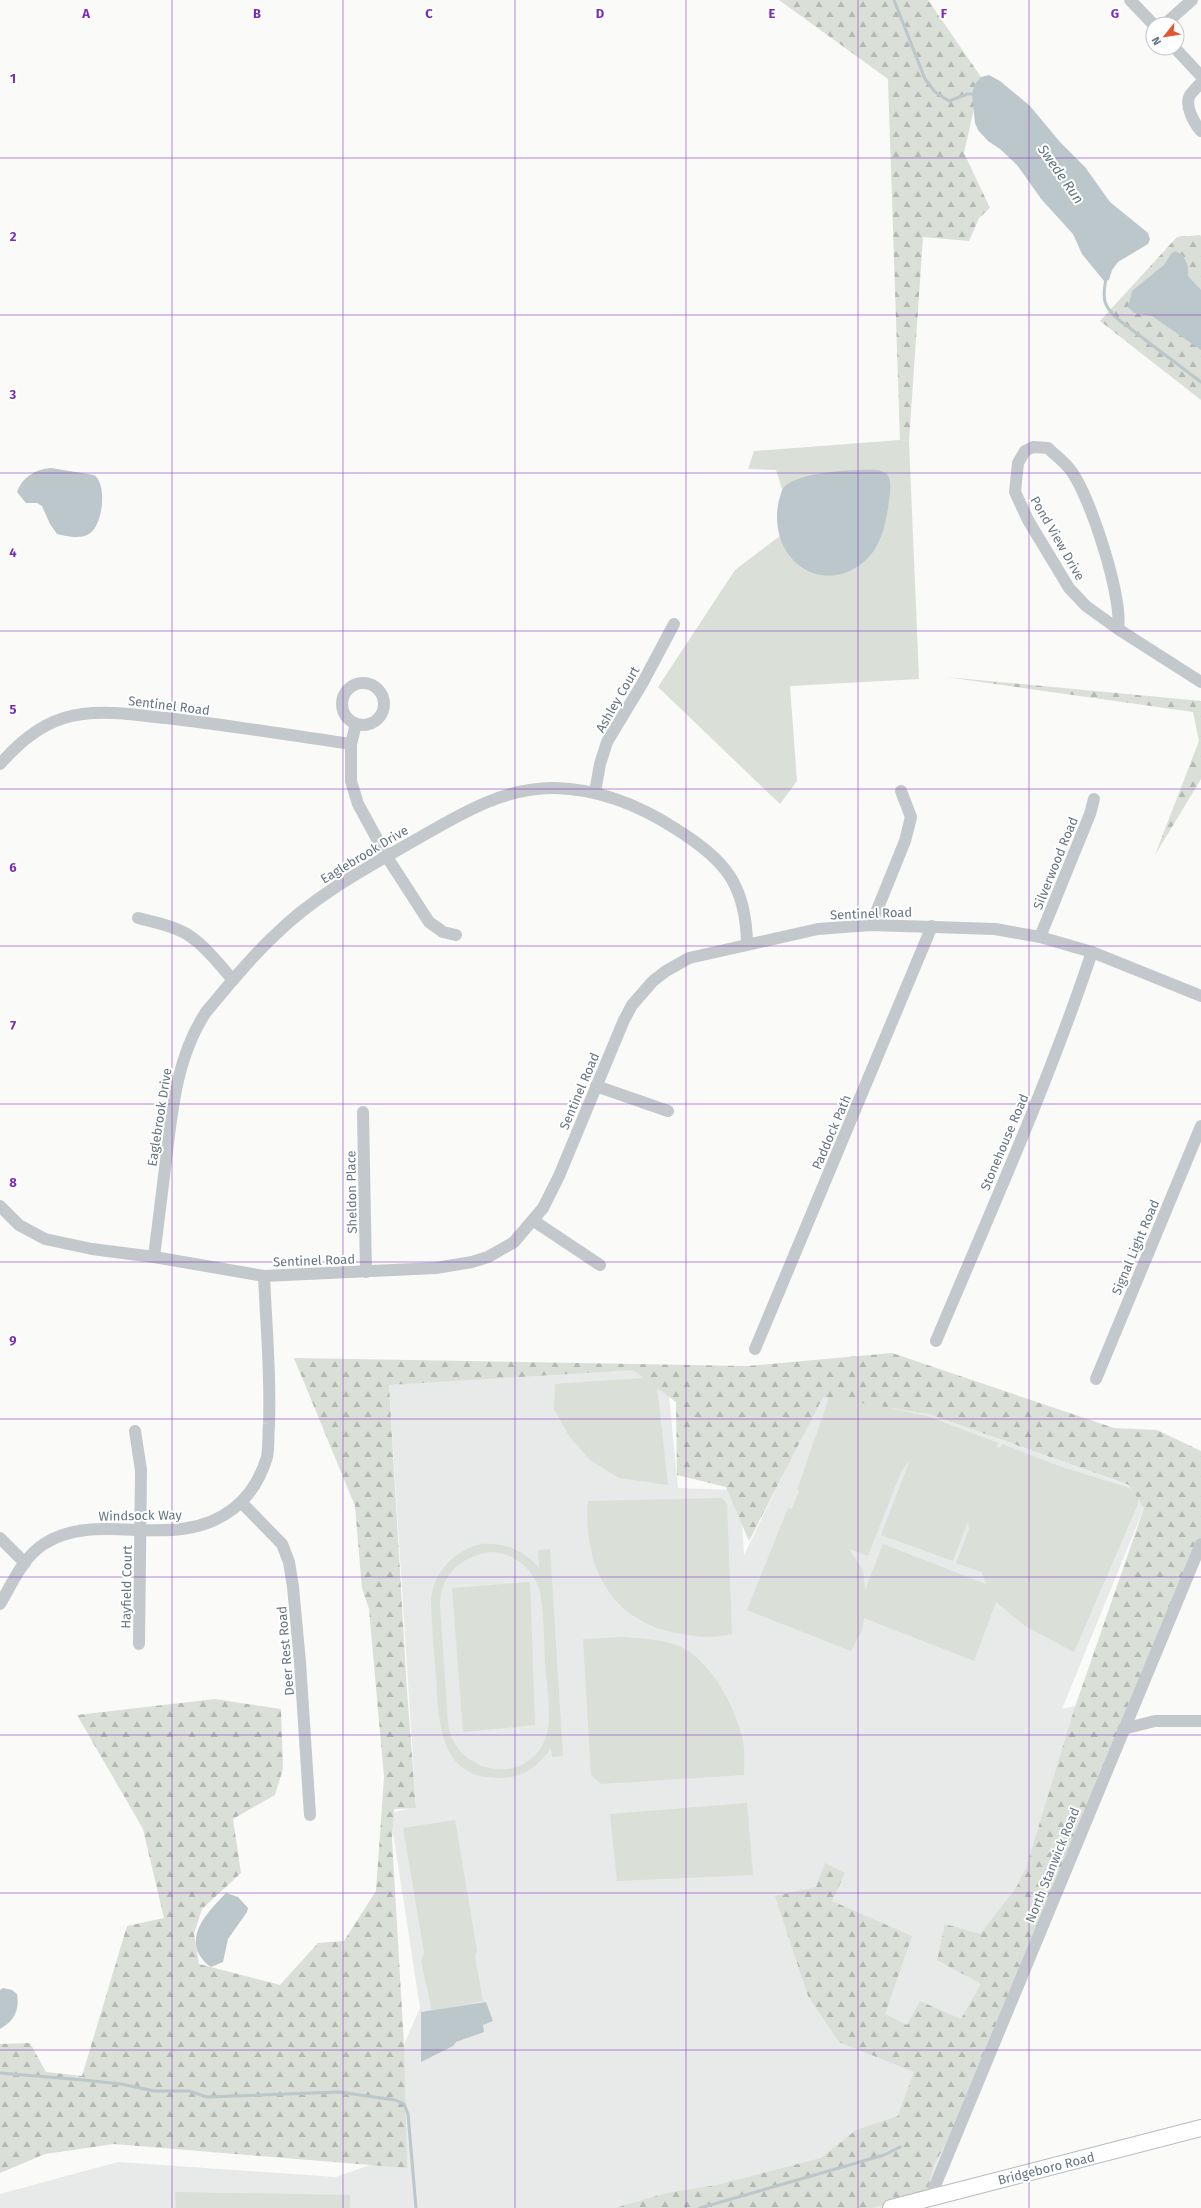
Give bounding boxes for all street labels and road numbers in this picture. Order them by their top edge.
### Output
street label: Pond View Drive [1027,493,1088,583]
street label: Ashley Court [593,663,642,735]
street label: Sentinel Road [127,693,211,718]
street label: Silverwood Road [1030,815,1081,912]
street label: Eaglebrook Drive [318,822,411,886]
street label: Sentinel Road [830,905,912,922]
street label: Sentinel Road [557,1050,602,1132]
street label: Eaglebrook Drive [144,1067,175,1167]
street label: Stonehouse Road [977,1092,1032,1193]
street label: Paddock Path [809,1093,854,1172]
street label: Sheldon Place [343,1150,360,1234]
street label: Signal Light Road [1109,1197,1162,1297]
street label: Sentinel Road [273,1252,355,1269]
street label: Windsock Way [98,1507,182,1524]
street label: Hayfield Court [118,1545,135,1629]
street label: Deer Rest Road [274,1605,297,1696]
street label: North Stanwick Road [1022,1805,1082,1925]
street label: Bridgeboro Road [996,2149,1096,2188]

